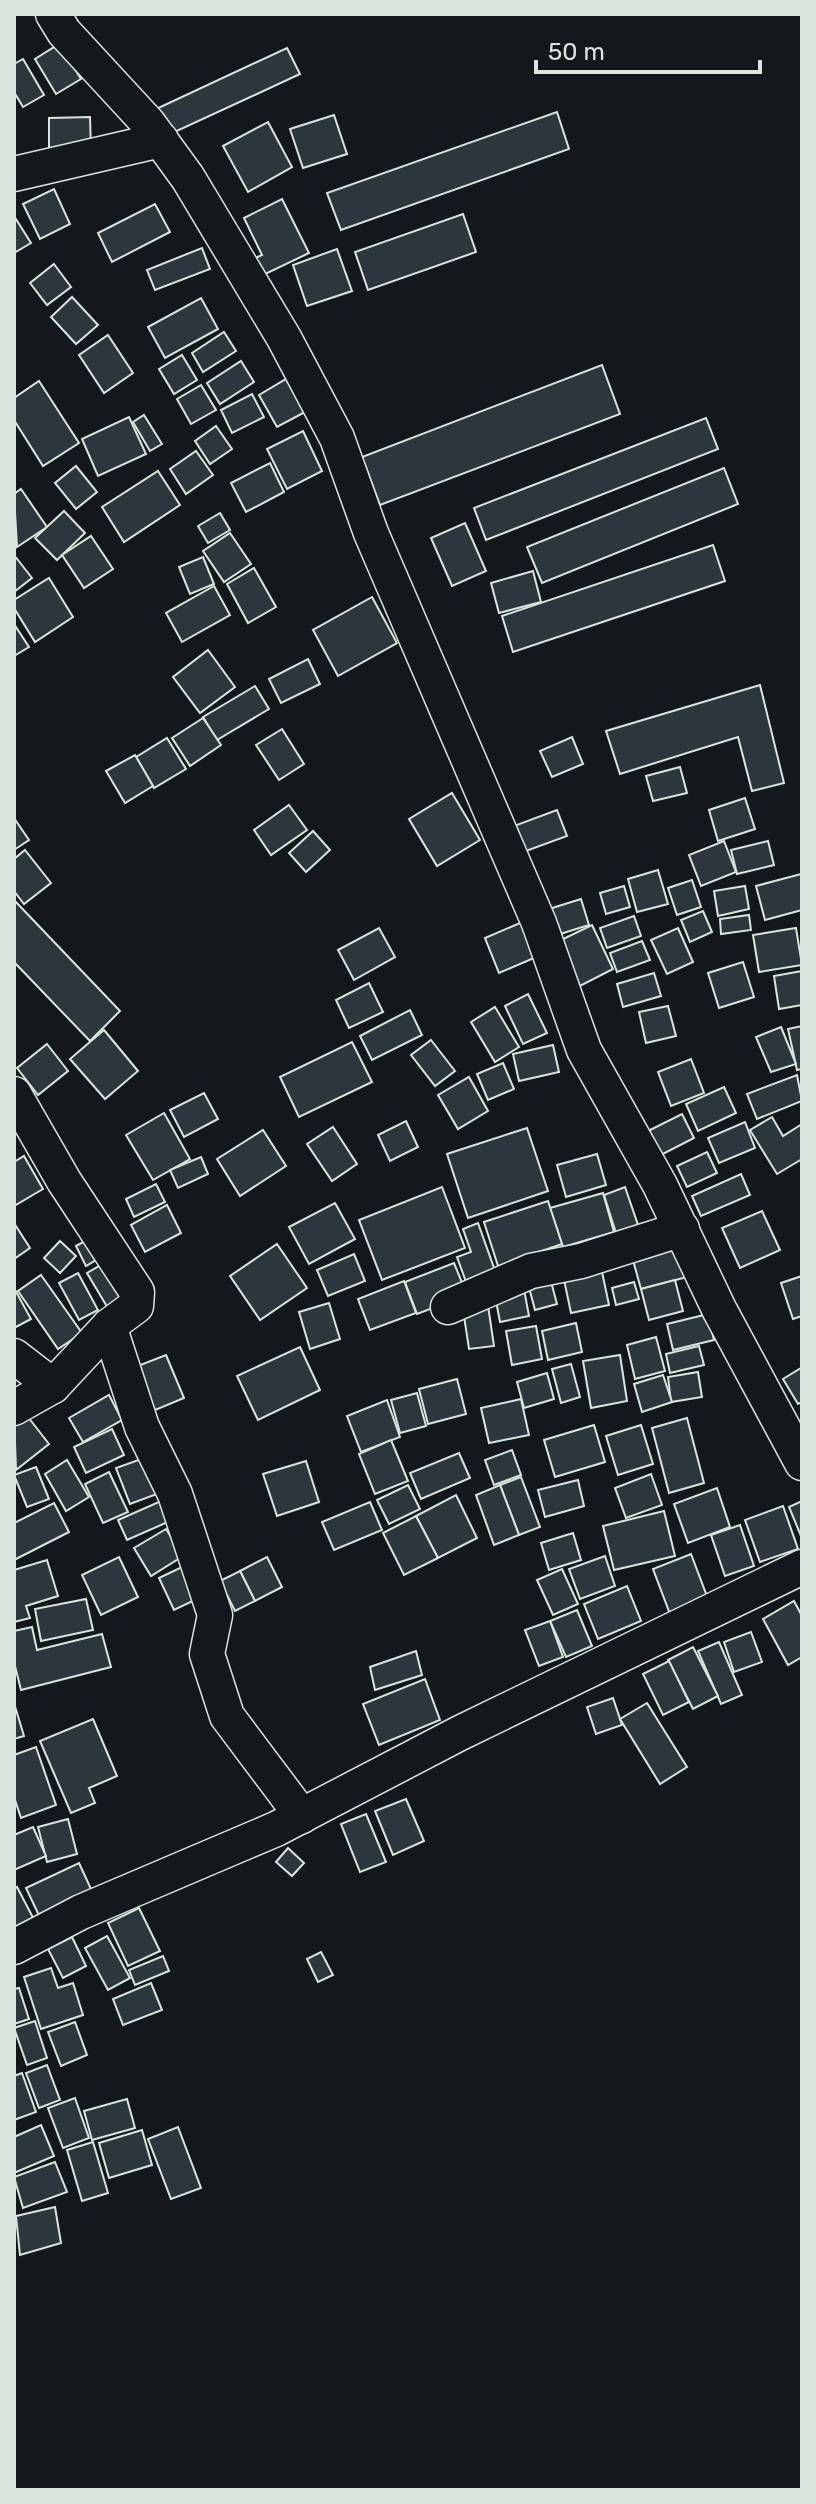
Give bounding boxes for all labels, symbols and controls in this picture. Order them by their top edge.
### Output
scale bar [536,24,760,74]
text: 50 m [548,38,605,66]

